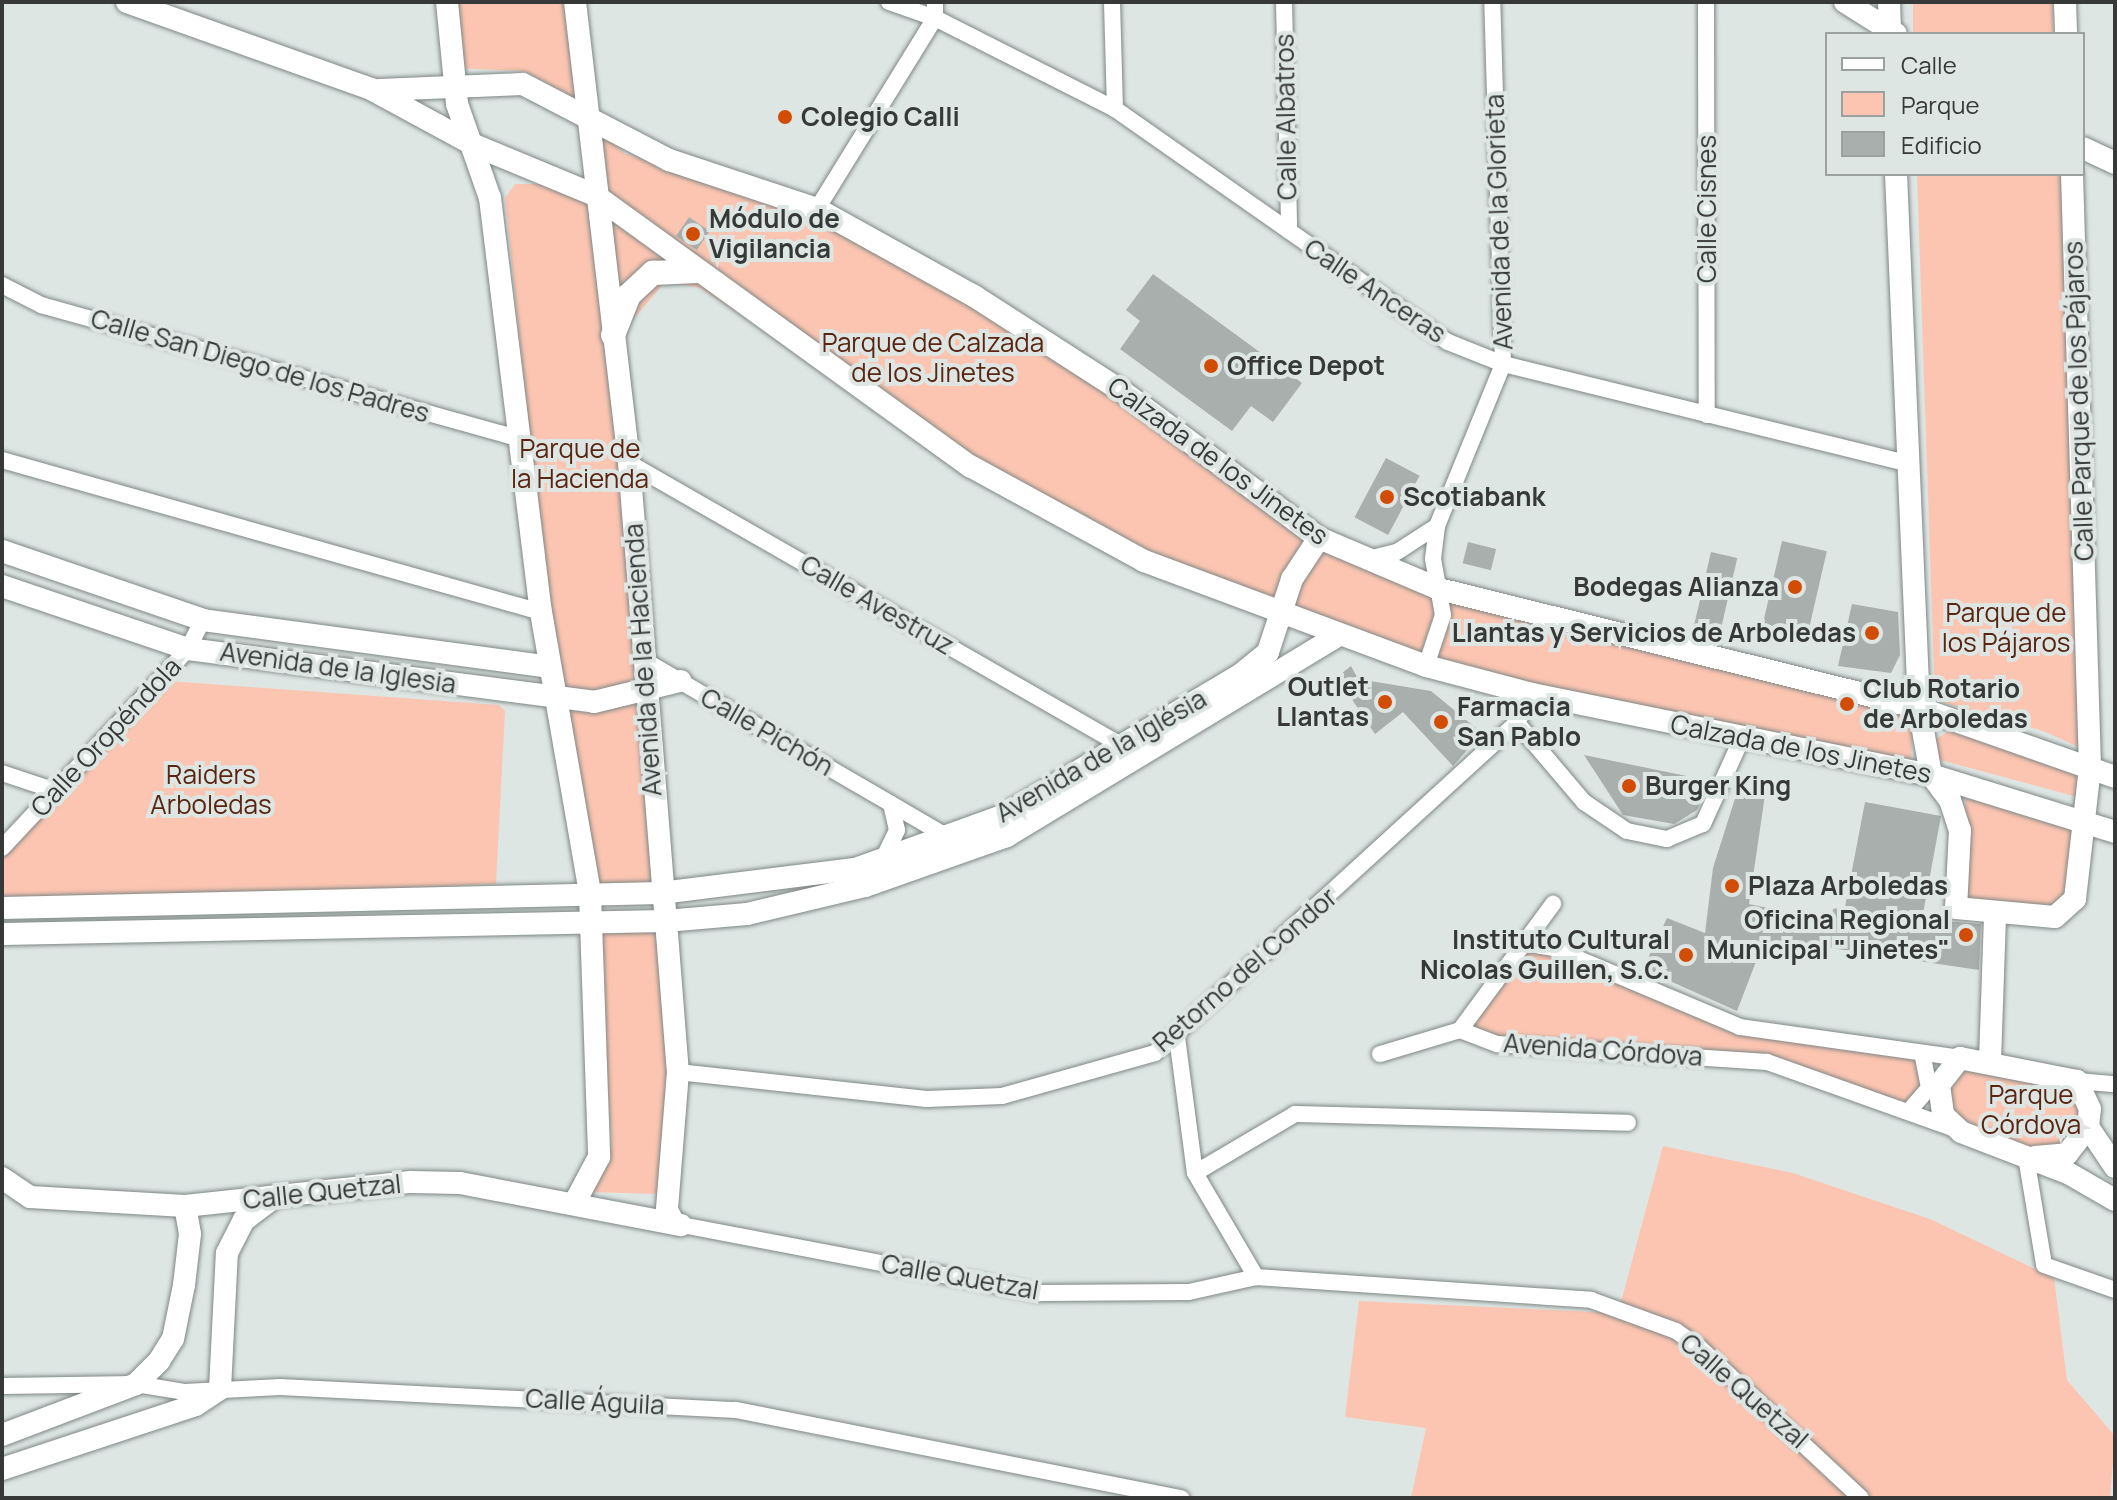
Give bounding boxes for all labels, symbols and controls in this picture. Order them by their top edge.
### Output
legend [1825,32,2085,176]
street label: Calle Albatros [1269,34,1303,200]
text: Calle [1901,48,1957,81]
text: Parque [1901,88,1979,121]
street label: Avenida de la Glorieta [1479,93,1519,351]
place label: Colegio Calli [801,101,960,133]
marker: Colegio Calli [776,108,794,126]
text: Edificio [1901,128,1982,161]
street label: Calle Cisnes [1691,135,1723,283]
place label: Módulo de Vigilancia [709,203,840,264]
marker: Módulo de Vigilancia [684,225,702,243]
street label: Calle Anceras [1298,232,1452,350]
street label: Calle Parque de los Pájaros [2058,240,2100,562]
street label: Calle San Diego de los Padres [87,303,433,429]
park label: Parque de Calzada de los Jinetes [822,327,1044,388]
place label: Office Depot [1227,350,1385,382]
marker: Office Depot [1202,357,1220,375]
street label: Calzada de los Jinetes [1102,371,1334,551]
park label: Parque de la Hacienda [511,433,649,494]
place label: Scotiabank [1403,481,1546,513]
marker: Scotiabank [1378,488,1396,506]
street label: Avenida de la Hacienda [618,523,668,797]
street label: Calle Avestruz [795,549,959,661]
place label: Bodegas Alianza [1573,571,1779,603]
marker: Bodegas Alianza [1786,578,1804,596]
park label: Parque de los Pájaros [1942,597,2070,658]
place label: Llantas y Servicios de Arboledas [1452,617,1856,649]
marker: Llantas y Servicios de Arboledas [1863,624,1881,642]
street label: Avenida de la Iglesia [218,636,458,700]
street label: Calle Oropéndola [24,651,188,823]
place label: Outlet Llantas [1276,671,1369,732]
place label: Club Rotario de Arboledas [1863,673,2028,734]
street label: Calle Pichón [695,681,839,783]
street label: Avenida de la Iglésia [990,683,1212,829]
place label: Farmacia San Pablo [1457,691,1581,752]
marker: Outlet Llantas [1376,693,1394,711]
marker: Club Rotario de Arboledas [1838,695,1856,713]
street label: Calzada de los Jinetes [1668,708,1934,790]
marker: Farmacia San Pablo [1432,713,1450,731]
park label: Raiders Arboledas [150,759,272,820]
place label: Burger King [1645,770,1791,802]
marker: Burger King [1620,777,1638,795]
place label: Plaza Arboledas [1748,870,1948,902]
marker: Plaza Arboledas [1723,877,1741,895]
street label: Retorno del Condor [1147,882,1343,1058]
place label: Oficina Regional Municipal "Jinetes" [1707,904,1950,966]
place label: Instituto Cultural Nicolas Guillen, S.C. [1420,924,1670,986]
marker: Oficina Regional Municipal "Jinetes" [1957,926,1975,944]
marker: Instituto Cultural Nicolas Guillen, S.C. [1677,946,1695,964]
street label: Avenida Córdova [1502,1027,1704,1073]
park label: Parque Córdova [1981,1079,2081,1140]
street label: Calle Quetzal [241,1168,403,1216]
street label: Calle Quetzal [879,1248,1041,1306]
street label: Calle Quetzal [1674,1327,1814,1455]
street label: Calle Águila [525,1383,665,1421]

